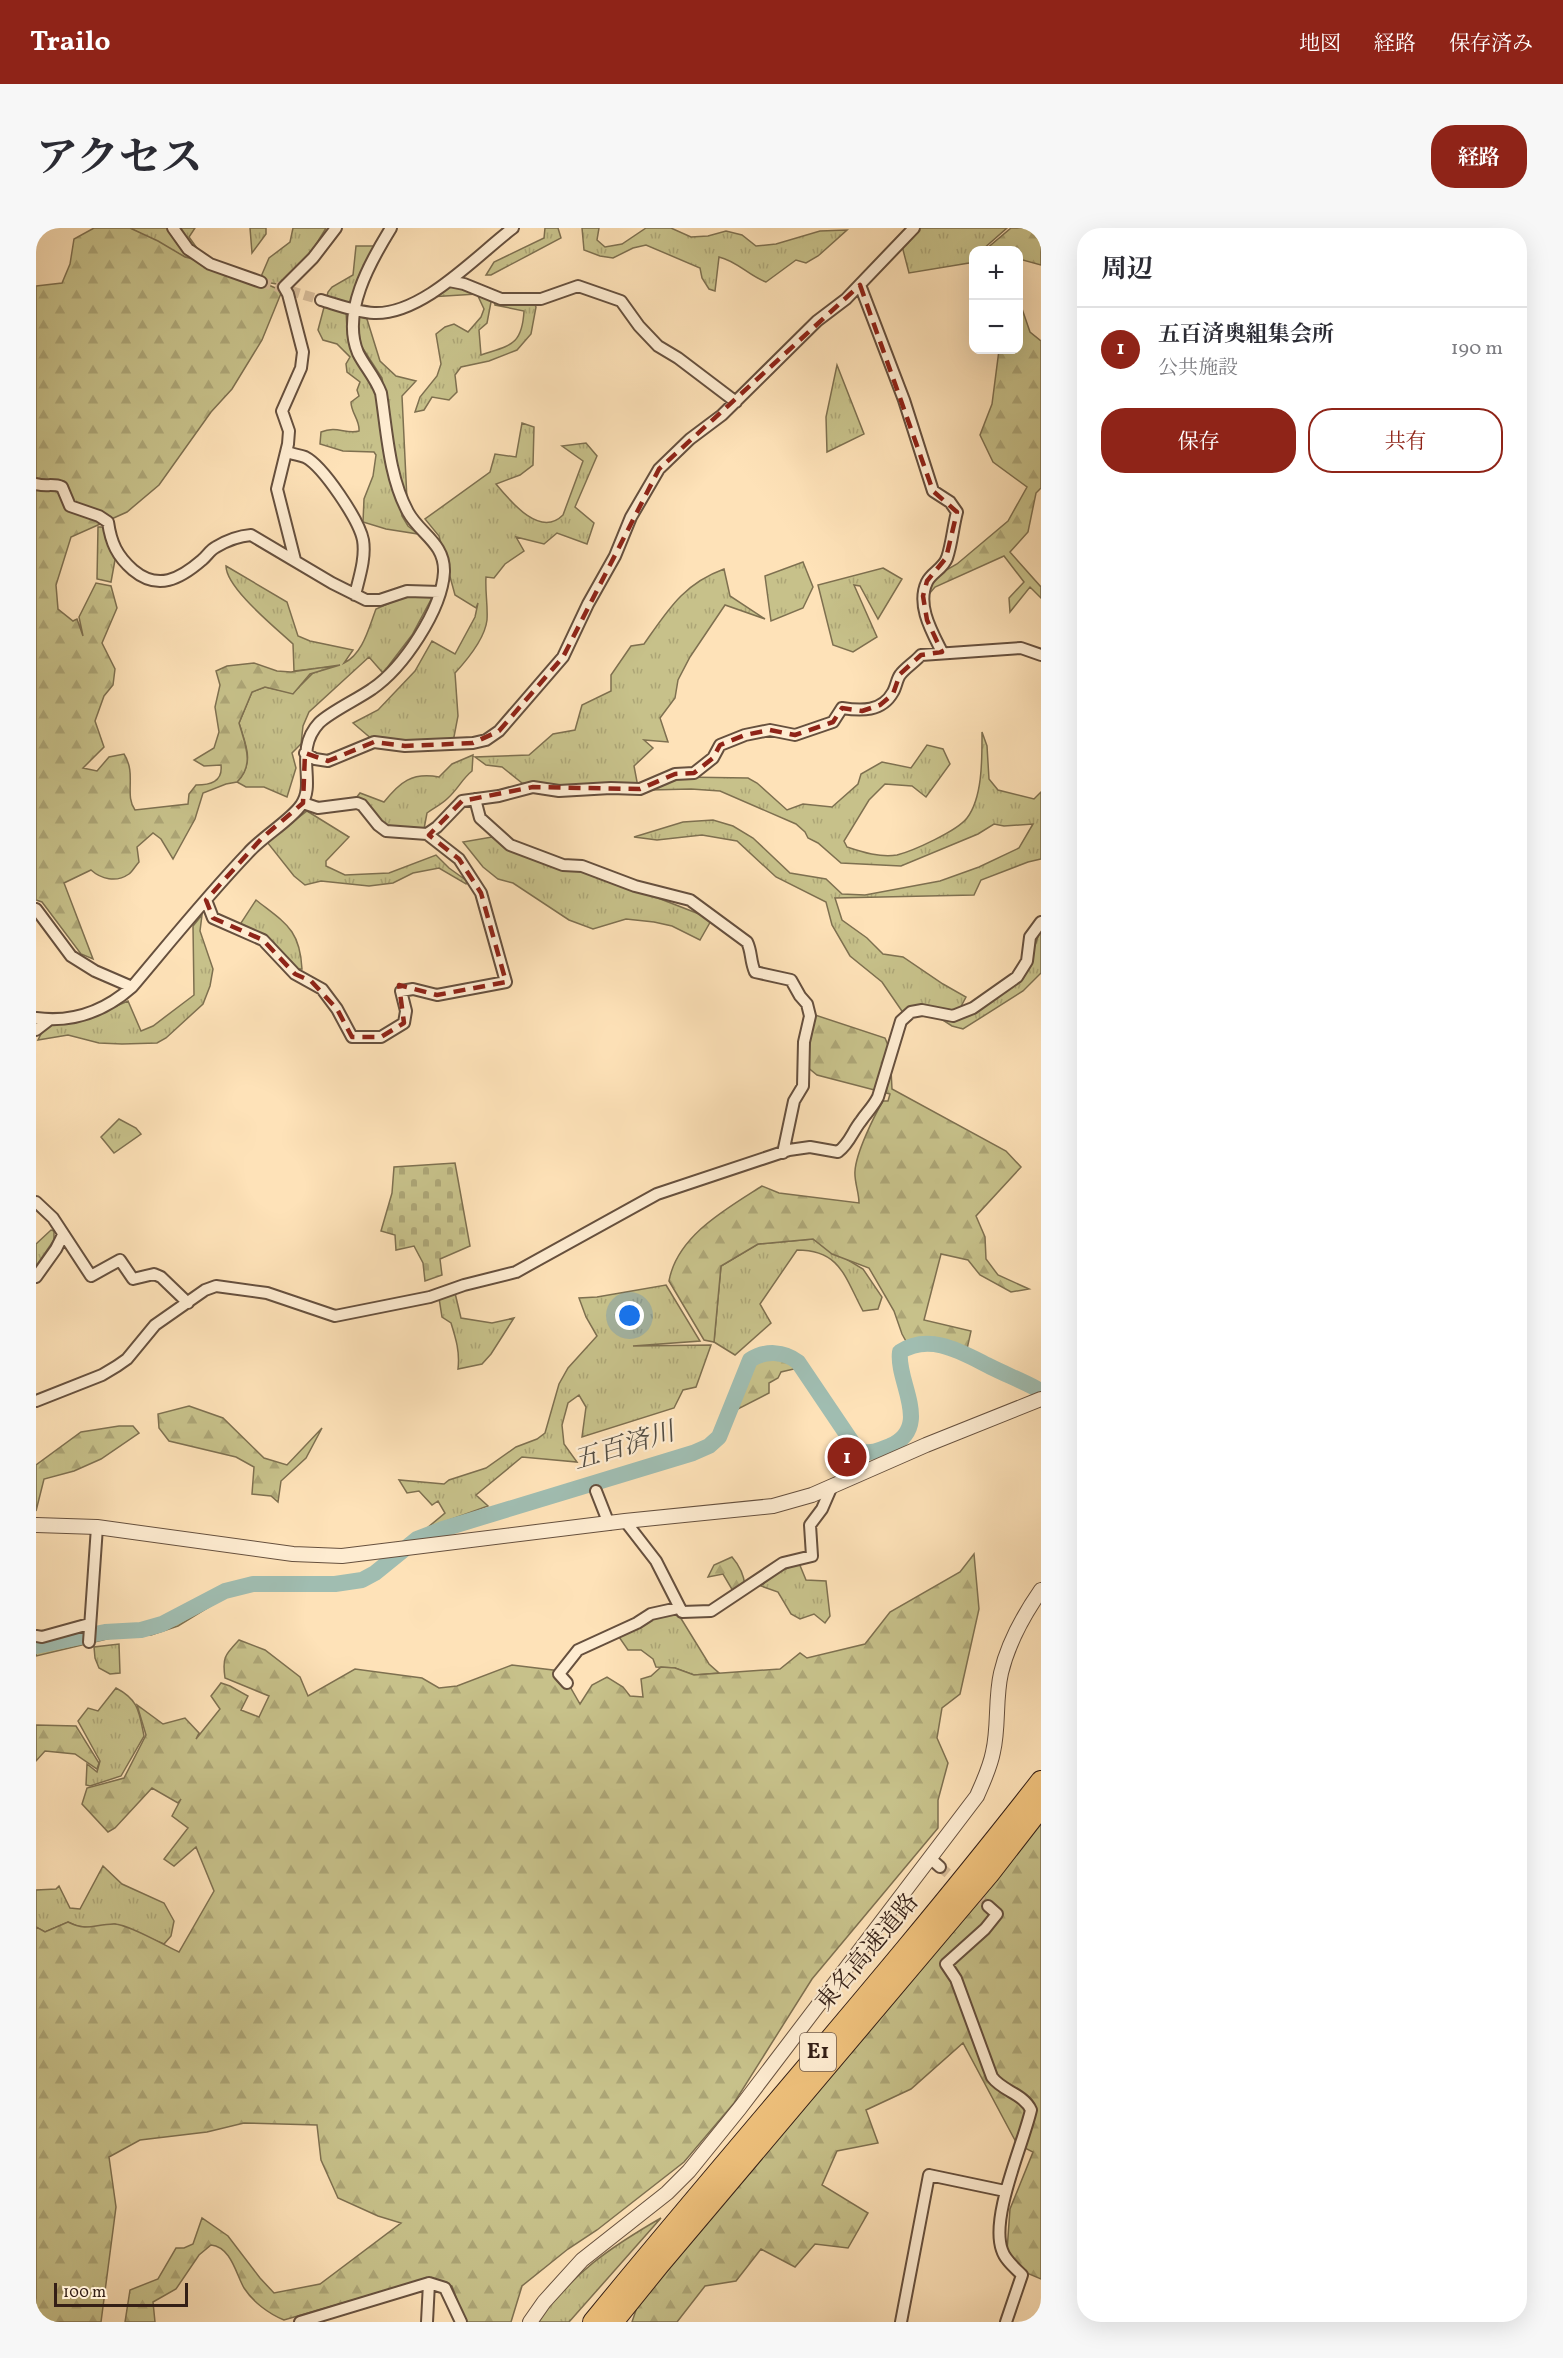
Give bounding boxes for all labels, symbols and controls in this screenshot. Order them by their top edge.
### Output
text: Trailo [30,23,111,62]
text: 地図 [1299,30,1341,59]
text: 経路 [1374,30,1416,59]
text: 保存済み [1449,30,1533,59]
button: 経路 [1431,125,1527,188]
text: アクセス [36,131,203,190]
map controls [969,246,1023,354]
button: + [969,246,1023,300]
text: 周辺 [1101,252,1153,288]
button: − [969,300,1023,354]
text: 五百済奥組集会所 [1158,320,1334,351]
text: 1 [1116,335,1125,363]
text: 190 m [1451,335,1503,363]
text: 公共施設 [1158,355,1238,383]
button: 保存 [1101,408,1296,473]
button: 共有 [1308,408,1503,473]
your location [615,1301,644,1330]
water label: 五百済川 [569,1414,682,1479]
pin: 1 [828,1434,866,1480]
street label: 東名高速道路 [809,1887,927,2019]
road number: E1 [800,2033,836,2071]
scale bar [54,2280,188,2308]
text: 100 m [63,2282,106,2304]

